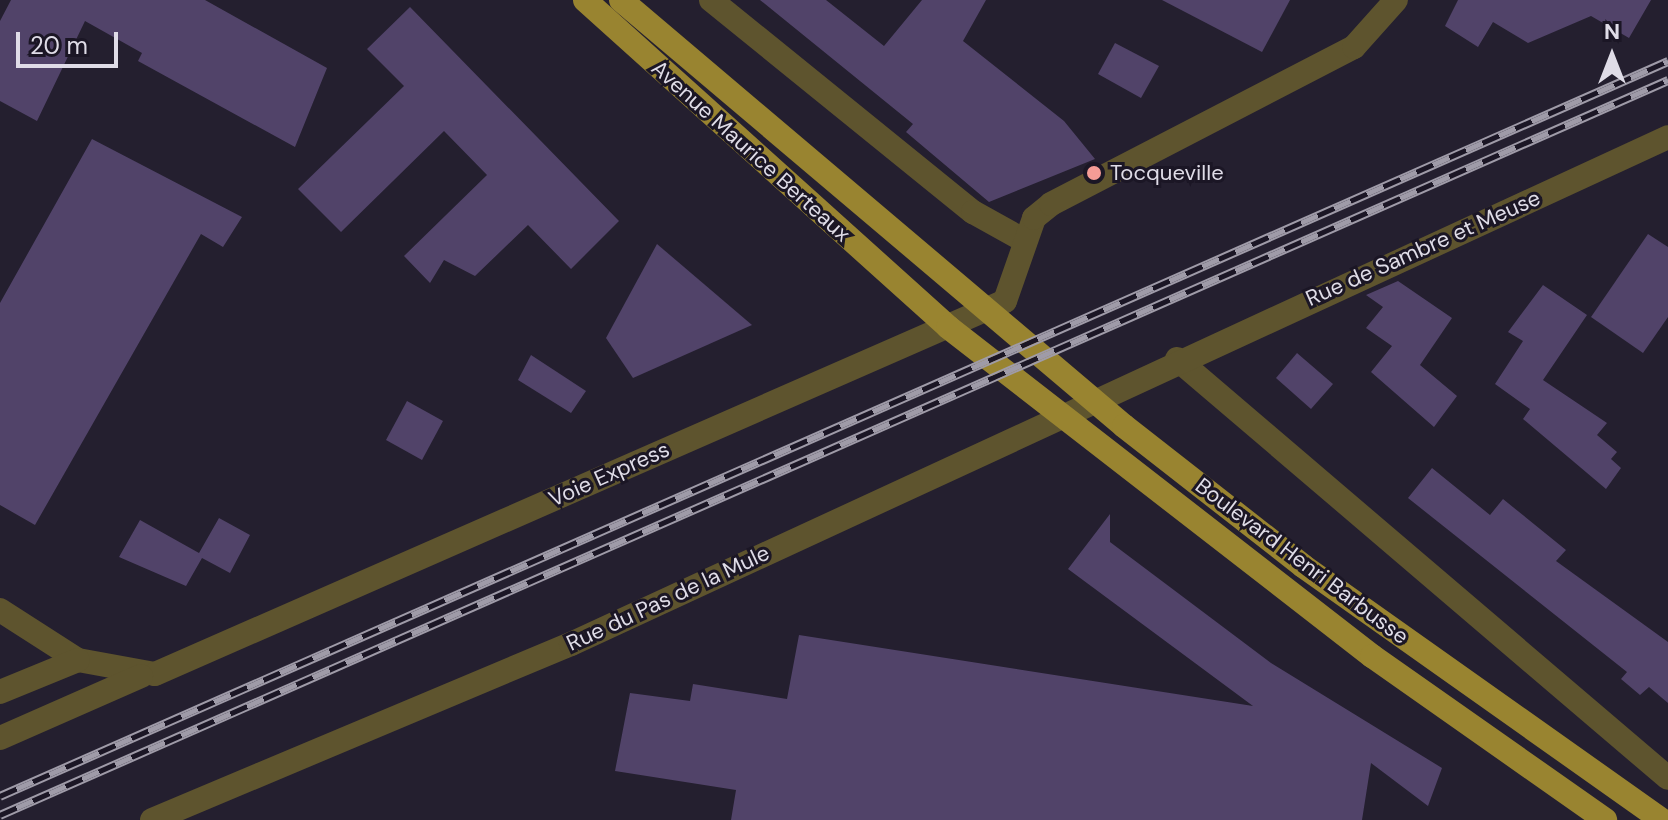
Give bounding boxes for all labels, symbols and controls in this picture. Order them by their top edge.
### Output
scale bar [20,16,122,66]
north arrow [1572,16,1652,96]
text: N [1604,17,1620,46]
text: 20 m [30,30,88,61]
street label: Avenue Maurice Berteaux [646,55,856,247]
place label: Tocqueville [1110,160,1224,186]
marker: Tocqueville [1085,164,1103,182]
street label: Rue de Sambre et Meuse [1302,184,1544,312]
street label: Voie Express [545,436,673,512]
street label: Boulevard Henri Barbusse [1190,472,1414,650]
street label: Rue du Pas de la Mule [562,539,774,657]

